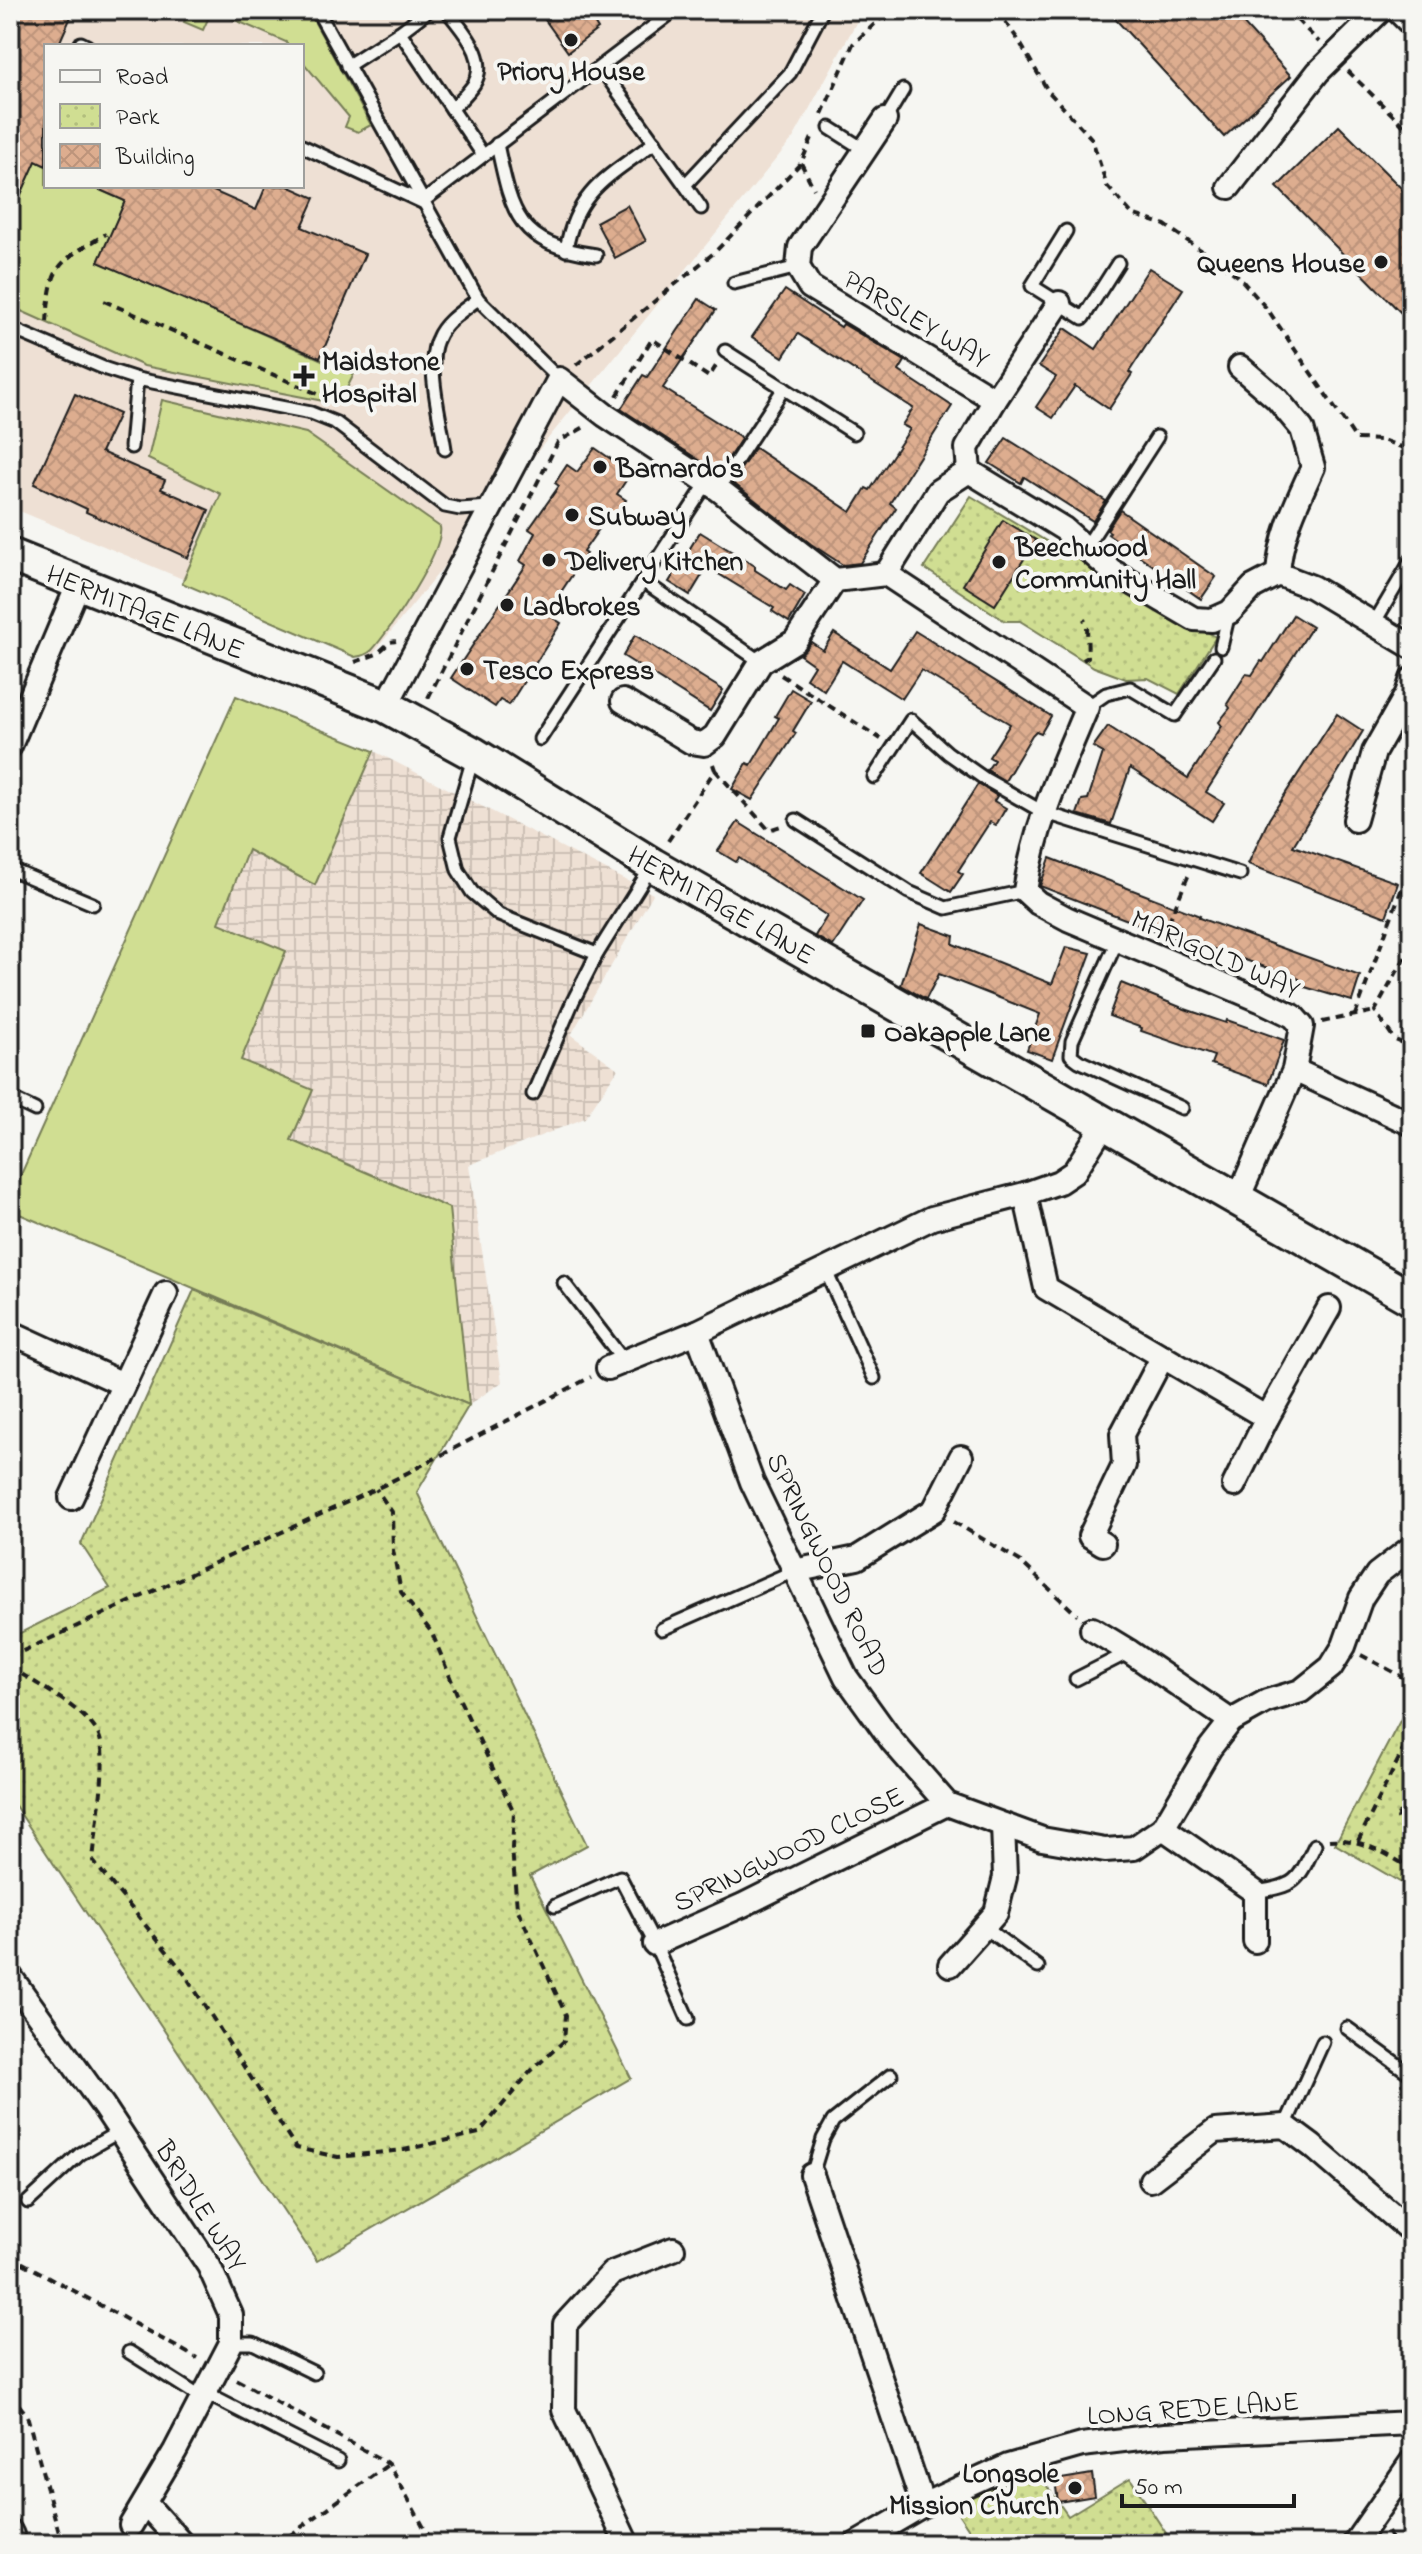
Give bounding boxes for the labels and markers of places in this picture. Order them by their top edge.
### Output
marker: Priory House [562,31,580,49]
place label: Priory House [497,53,646,94]
place label: Queens House [1197,245,1366,286]
marker: Queens House [1372,253,1390,271]
place label: Maidstone Hospital [322,343,441,416]
marker: Maidstone Hospital [293,365,315,387]
place label: Barnardo's [614,450,744,491]
marker: Barnardo's [591,458,609,476]
place label: Subway [588,498,686,539]
marker: Subway [563,506,581,524]
place label: Beechwood Community Hall [1013,529,1196,602]
place label: Delivery Kitchen [563,543,744,584]
marker: Delivery Kitchen [540,551,558,569]
marker: Beechwood Community Hall [990,553,1008,571]
place label: Ladbrokes [523,588,640,629]
marker: Ladbrokes [498,596,516,614]
place label: Tesco Express [483,652,654,693]
marker: Tesco Express [458,660,476,678]
place label: Oakapple Lane [884,1014,1052,1055]
marker: Oakapple Lane [859,1022,877,1040]
place label: Longsole Mission Church [889,2455,1060,2528]
marker: Longsole Mission Church [1066,2479,1084,2497]

